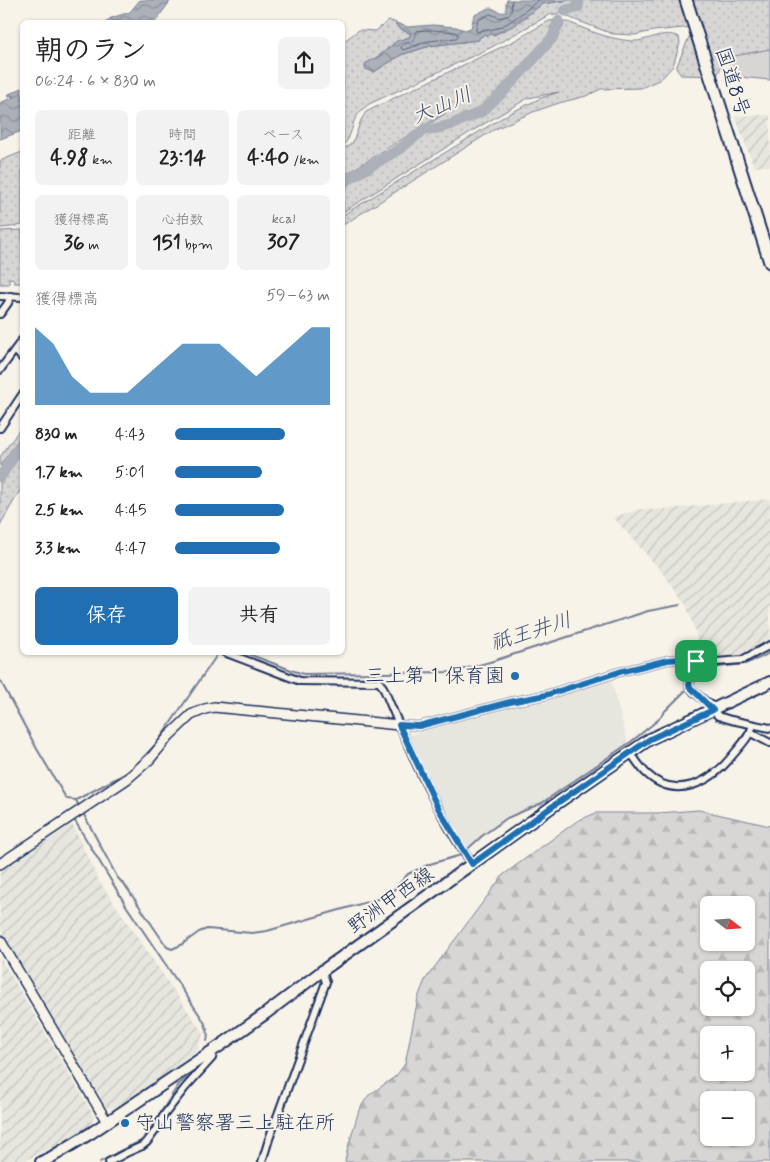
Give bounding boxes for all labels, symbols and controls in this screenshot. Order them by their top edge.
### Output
text: 朝のラン [35,33,147,70]
button: share [278,37,330,89]
street label: 国道8号 [708,44,756,120]
text: 06:24 · 6 × 830 m [35,71,156,92]
water label: 大山川 [408,81,476,131]
text: 距離 [68,126,96,144]
text: 時間 [169,126,197,144]
text: ペース [263,126,304,144]
text: 4.98 [50,144,89,172]
text: 23:14 [159,144,206,172]
text: 4:40 [247,144,289,172]
text: km [89,151,113,169]
text: /km [289,151,320,169]
text: kcal [272,210,295,228]
text: 獲得標高 [54,211,110,229]
text: 心拍数 [162,211,204,229]
text: 307 [267,228,300,256]
text: 36 [63,229,85,257]
text: 151 [152,229,181,257]
text: m [85,236,100,254]
text: bpm [181,236,213,254]
text: 59–63 m [267,285,330,306]
text: 獲得標高 [35,289,99,310]
text: 830 m [35,424,77,445]
text: 4:43 [115,424,145,445]
text: 1.7 km [35,462,83,483]
text: 5:01 [115,462,145,483]
text: 2.5 km [35,500,83,521]
text: 4:45 [115,500,146,521]
text: 3.3 km [35,538,80,559]
text: 4:47 [115,538,146,559]
button: 保存 [35,587,178,645]
button: 共有 [188,587,330,645]
water label: 祇王井川 [487,606,575,658]
pin [675,640,717,682]
icon: arrive [682,647,710,675]
place label: 三上第１保育園 [365,663,505,690]
marker: 三上第１保育園 [509,670,521,682]
street label: 野洲甲西線 [342,861,440,941]
north arrow [700,896,755,951]
map controls [700,896,755,1146]
button: locate [700,961,755,1016]
button: + [700,1026,755,1081]
button: − [700,1091,755,1146]
place label: 守山警察署三上駐在所 [135,1110,335,1137]
marker: 守山警察署三上駐在所 [119,1117,131,1129]

